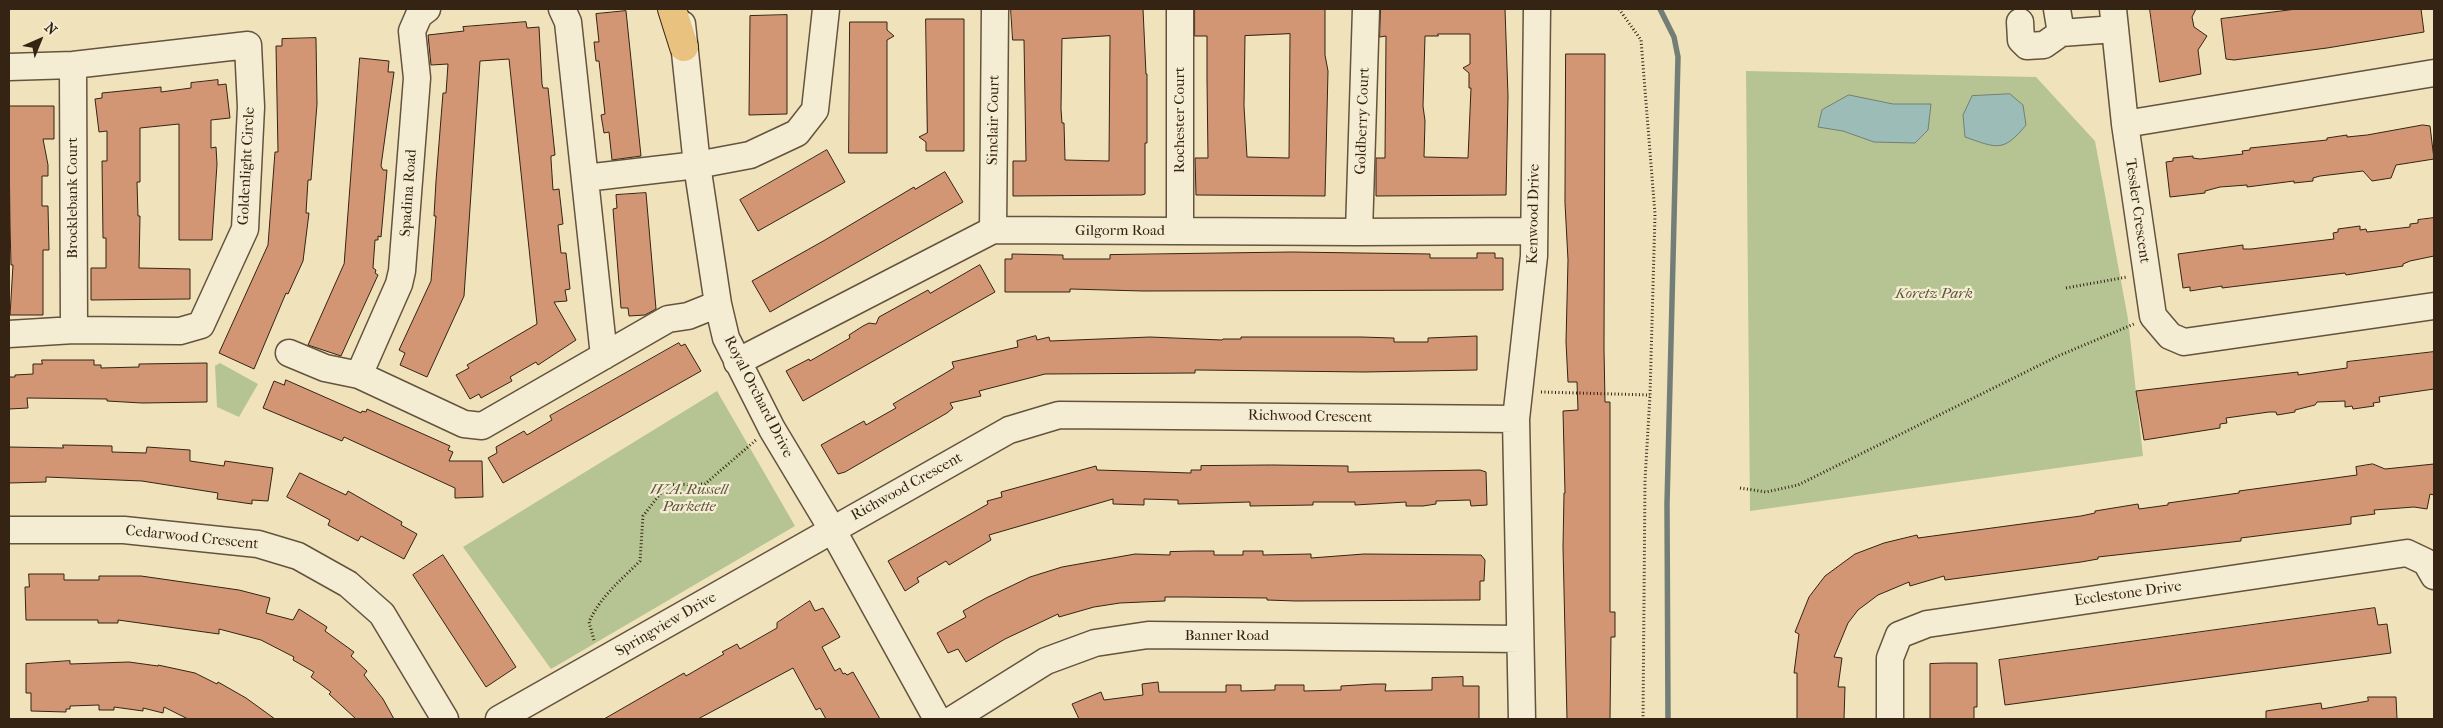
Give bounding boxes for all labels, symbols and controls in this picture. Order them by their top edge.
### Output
north arrow [15,15,65,65]
text: N [41,19,60,39]
street label: Rochester Court [1171,67,1189,173]
street label: Goldberry Court [1352,67,1374,175]
street label: Sinclair Court [984,75,1004,165]
street label: Goldenlight Circle [235,106,259,226]
street label: Brocklebank Court [64,137,82,259]
street label: Spadina Road [397,149,421,237]
street label: Tessler Crescent [2121,157,2153,265]
street label: Kenwood Drive [1524,164,1544,264]
street label: Gilgorm Road [1075,222,1165,240]
park label: Koretz Park [1895,285,1973,303]
street label: Royal Orchard Drive [720,333,796,461]
street label: Richwood Crescent [1248,407,1372,427]
street label: Richwood Crescent [848,449,966,525]
park label: W.A. Russell Parkette [650,481,728,516]
street label: Cedarwood Crescent [125,522,259,554]
street label: Ecclestone Drive [2073,578,2183,610]
street label: Springview Drive [612,589,720,661]
street label: Banner Road [1185,627,1269,645]

